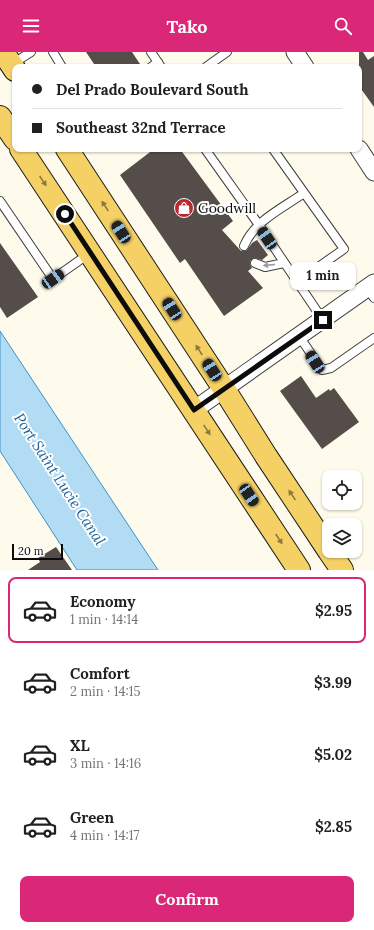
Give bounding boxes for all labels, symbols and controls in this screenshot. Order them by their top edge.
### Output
icon: menu [20,15,42,37]
text: Tako [167,15,208,38]
icon: search [332,15,354,37]
text: Del Prado Boulevard South [56,80,248,99]
text: Southeast 32nd Terrace [56,118,225,137]
one-way arrow [39,176,47,187]
shop icon: Goodwill [173,197,195,219]
place label: Goodwill [198,199,256,217]
one-way arrow [101,201,108,212]
route start [56,205,74,223]
car [109,219,133,245]
car [255,225,279,251]
one-way arrow [263,262,276,269]
callout: 1 min [290,262,356,290]
car [40,267,66,291]
text: 1 min [306,267,340,284]
car [160,296,184,322]
route end [314,311,332,329]
one-way arrow [195,345,203,355]
car [303,349,327,375]
car [200,357,224,383]
water label: Port Saint Lucie Canal [10,409,110,549]
one-way arrow [203,425,211,435]
map controls [322,470,362,558]
button: locate [322,470,362,510]
car [237,482,261,508]
one-way arrow [288,490,296,500]
button: layers [322,518,362,558]
one-way arrow [275,533,283,544]
scale bar [12,542,63,561]
text: 20 m [18,544,43,558]
icon: car [22,592,58,628]
text: Economy [70,592,135,611]
text: $2.95 [315,601,352,620]
text: 1 min · 14:14 [70,611,138,628]
icon: car [22,664,58,700]
text: Comfort [70,664,130,683]
text: $3.99 [314,673,352,692]
text: 2 min · 14:15 [70,683,141,700]
icon: car [22,736,58,772]
text: XL [70,736,90,755]
text: $5.02 [314,745,352,764]
text: 3 min · 14:16 [70,755,141,772]
icon: car [22,808,58,844]
text: Green [70,808,114,827]
text: $2.85 [315,817,352,836]
text: 4 min · 14:17 [70,827,139,844]
button: Confirm [20,876,354,922]

